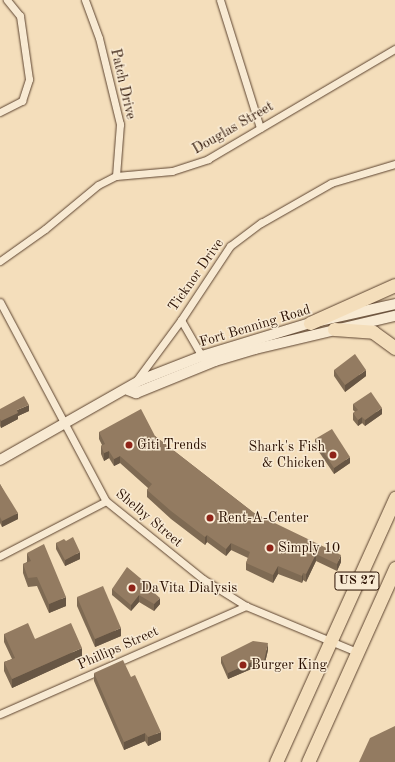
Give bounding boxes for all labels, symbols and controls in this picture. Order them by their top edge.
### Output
street label: Patch Drive [107,47,139,121]
street label: Douglas Street [190,98,276,158]
street label: Ticknor Drive [165,235,227,315]
street label: Fort Benning Road [197,301,313,351]
place label: Giti Trends [137,437,207,453]
place label: Shark's Fish & Chicken [248,439,325,472]
marker: Giti Trends [124,440,134,450]
marker: Shark's Fish & Chicken [328,450,338,460]
street label: Shelby Street [112,485,186,551]
place label: Rent-A-Center [218,510,308,526]
marker: Rent-A-Center [205,513,215,523]
place label: Simply 10 [278,540,340,556]
marker: Simply 10 [265,543,275,553]
road number: US 27 [334,570,380,592]
place label: DaVita Dialysis [141,580,237,596]
marker: DaVita Dialysis [126,582,138,594]
street label: Phillips Street [75,623,161,673]
place label: Burger King [251,657,327,673]
marker: Burger King [238,660,248,670]

